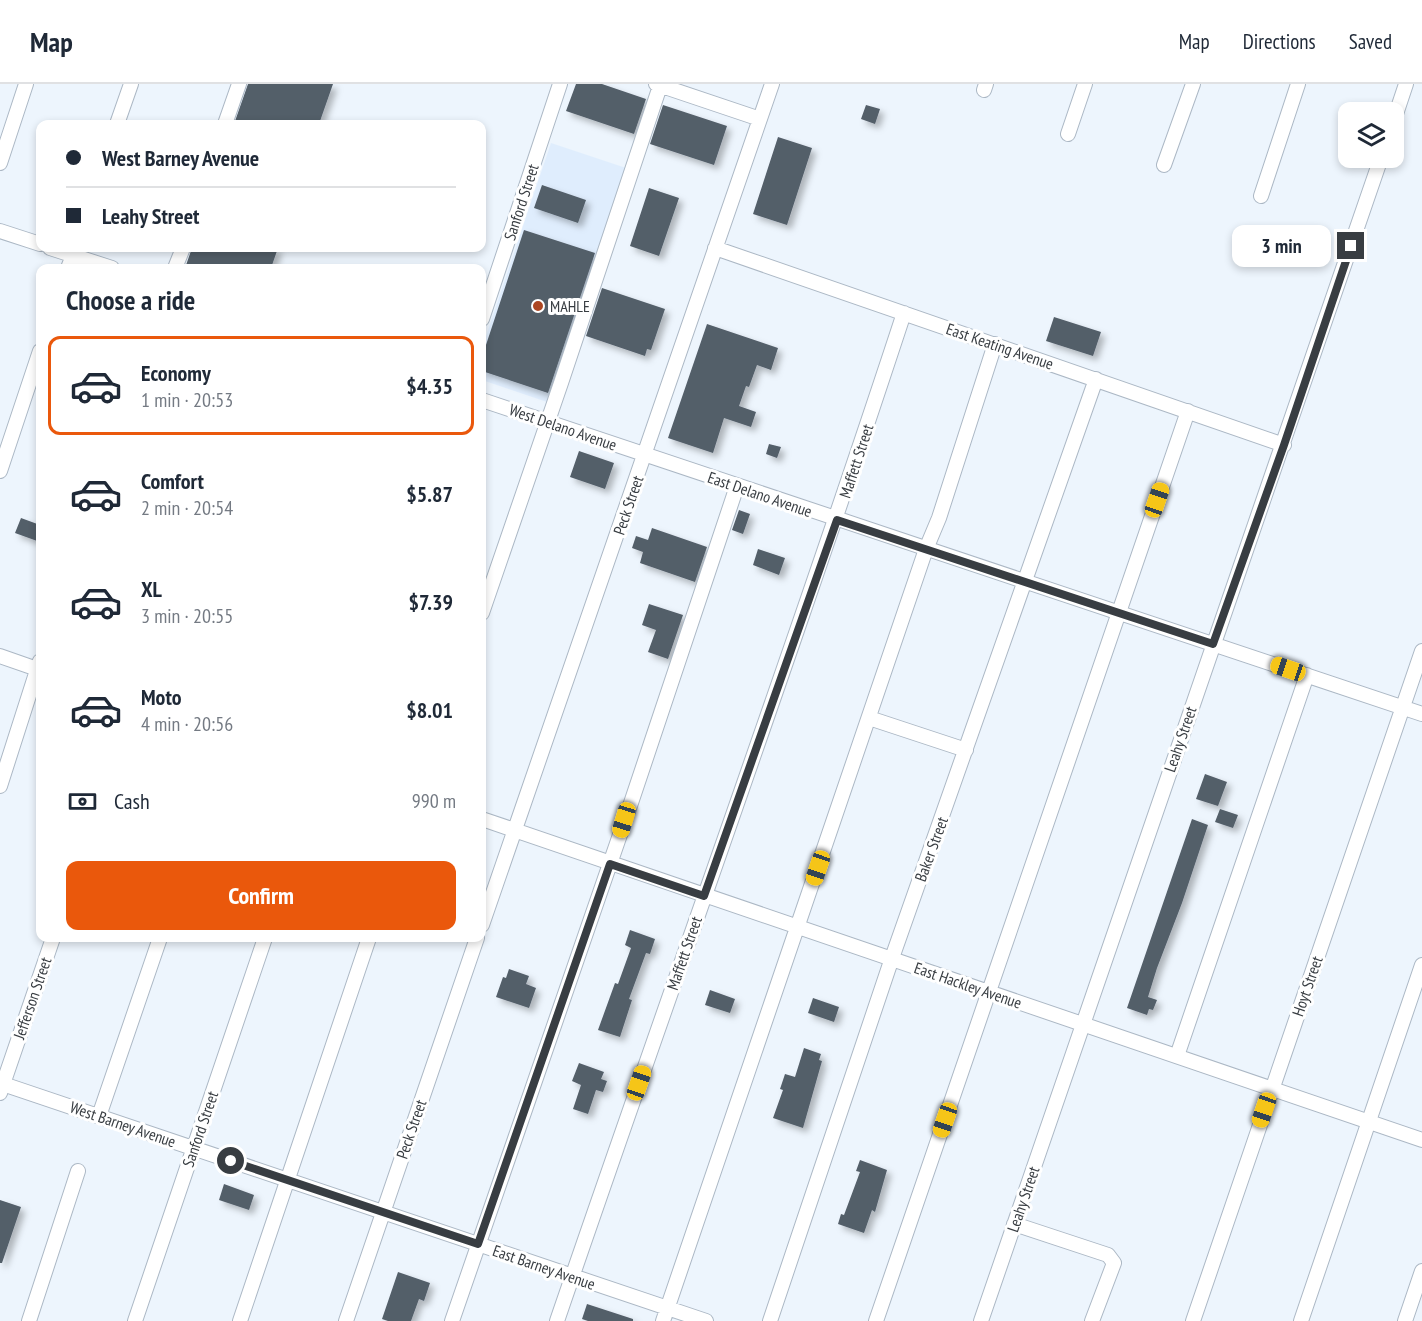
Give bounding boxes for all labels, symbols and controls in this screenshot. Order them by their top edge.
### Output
text: Map [30,23,73,60]
text: Map [1179,28,1210,55]
text: Directions [1243,28,1316,55]
text: Saved [1349,28,1392,55]
map controls [1338,102,1404,168]
button: layers [1338,102,1404,168]
text: West Barney Avenue [102,144,259,172]
street label: Sanford Street [499,161,543,243]
text: Leahy Street [102,202,200,230]
callout: 3 min [1231,225,1330,267]
route end [1337,232,1364,259]
text: 3 min [1261,233,1302,259]
text: Choose a ride [66,283,195,317]
place label: MAHLE [550,296,590,316]
marker: MAHLE [531,299,545,313]
street label: East Keating Avenue [944,318,1056,374]
icon: car [69,359,123,413]
text: Economy [141,359,211,387]
text: $4.35 [406,372,453,400]
text: 1 min · 20:53 [141,387,233,413]
street label: West Delano Avenue [507,399,619,455]
street label: Maffett Street [835,421,878,501]
icon: car [69,467,123,521]
text: Comfort [141,467,204,495]
street label: East Delano Avenue [705,467,815,521]
street label: Peck Street [609,472,648,537]
text: $5.87 [406,480,453,508]
car [1143,480,1171,520]
text: 2 min · 20:54 [141,495,233,521]
icon: car [69,575,123,629]
text: XL [141,575,162,603]
text: $7.39 [408,588,453,616]
text: 3 min · 20:55 [141,603,233,629]
car [1268,655,1308,683]
icon: car [69,683,123,737]
text: Moto [141,683,182,711]
text: $8.01 [406,696,453,724]
street label: Leahy Street [1159,703,1201,774]
text: 4 min · 20:56 [141,711,233,737]
icon: cash [66,785,99,818]
text: Cash [114,787,150,815]
text: 990 m [412,788,456,814]
car [610,800,638,840]
street label: Baker Street [910,813,952,884]
car [804,848,832,888]
button: Confirm [66,861,456,930]
street label: Maffett Street [662,913,706,992]
street label: Hoyt Street [1287,953,1327,1019]
street label: Jefferson Street [8,954,56,1043]
street label: East Hackley Avenue [912,957,1024,1013]
car [625,1063,653,1103]
street label: Sanford Street [178,1088,223,1170]
car [1250,1090,1278,1130]
street label: Peck Street [392,1096,431,1161]
street label: West Barney Avenue [67,1097,179,1151]
car [931,1100,959,1140]
route start [217,1147,244,1174]
street label: Leahy Street [1002,1163,1044,1234]
street label: East Barney Avenue [490,1240,598,1294]

